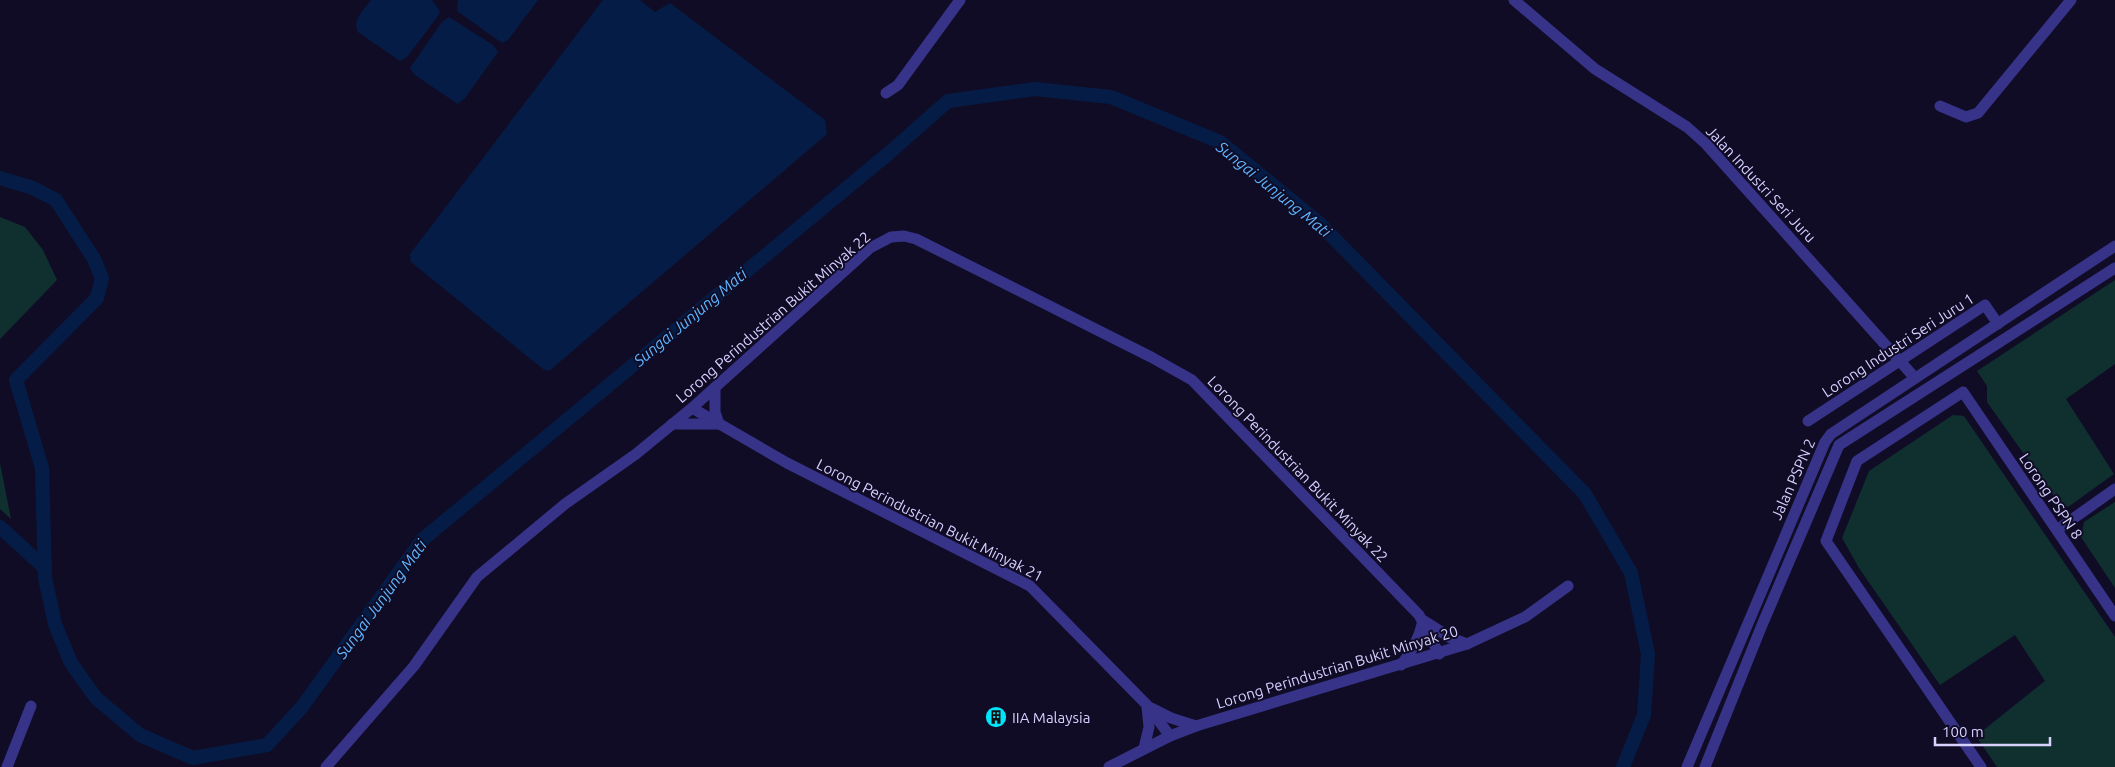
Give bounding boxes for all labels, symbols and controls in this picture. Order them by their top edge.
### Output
street label: Jalan Industri Seri Juru [1703,122,1819,246]
water label: Sungai Junjung Mati [1212,137,1336,241]
street label: Lorong Perindustrian Bukit Minyak 22 [672,228,874,406]
water label: Sungai Junjung Mati [629,264,751,370]
street label: Lorong Industri Seri Juru 1 [1819,290,1977,400]
street label: Lorong Perindustrian Bukit Minyak 22 [1204,373,1392,565]
street label: Jalan PSPN 2 [1768,436,1818,522]
street label: Lorong PSPN 8 [2016,450,2086,542]
street label: Lorong Perindustrian Bukit Minyak 21 [814,455,1046,585]
water label: Sungai Junjung Mati [331,535,431,663]
street label: Lorong Perindustrian Bukit Minyak 20 [1214,622,1460,712]
building icon: IIA Malaysia [984,705,1008,729]
place label: IIA Malaysia [1012,709,1090,726]
scale bar [1935,714,2050,746]
text: 100 m [1942,723,1984,740]

